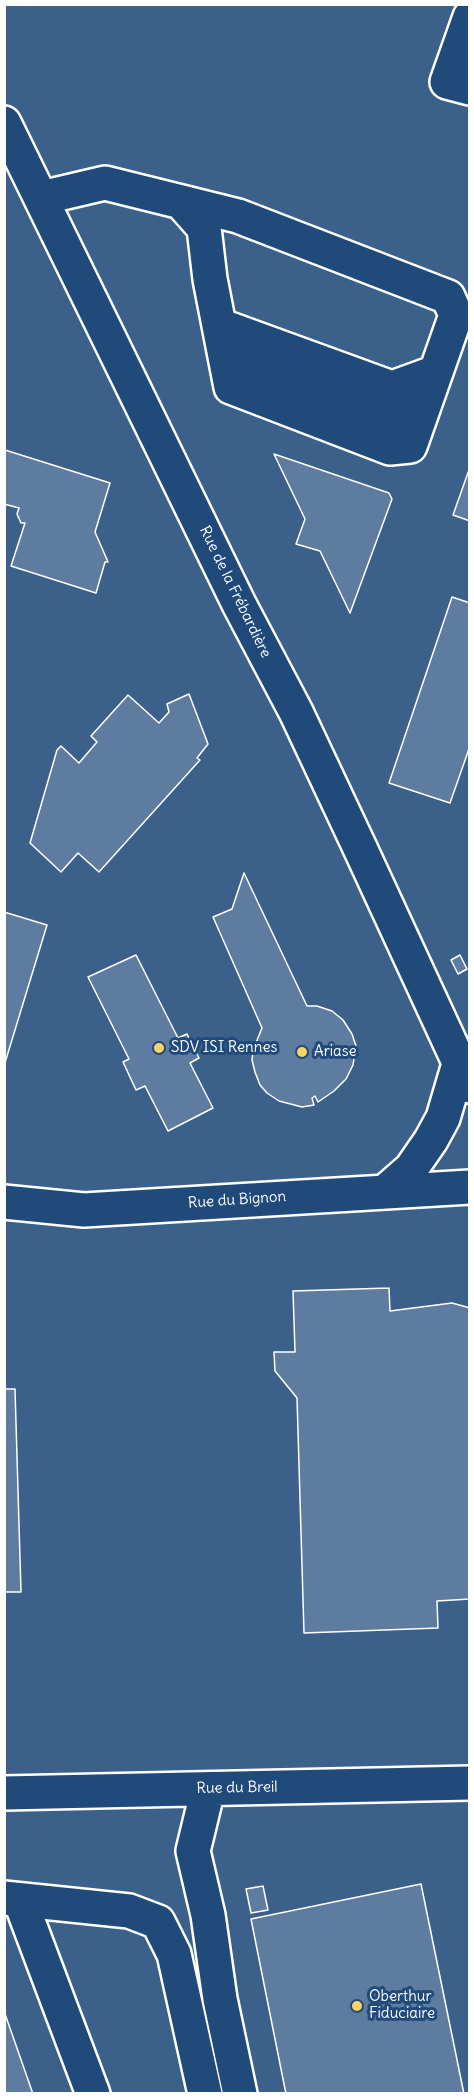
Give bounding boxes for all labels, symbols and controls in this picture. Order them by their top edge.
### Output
street label: Rue de la Frébardière [195,523,275,661]
place label: SDV ISI Rennes [171,1039,277,1057]
marker: SDV ISI Rennes [152,1041,166,1055]
place label: Ariase [314,1043,357,1061]
marker: Ariase [295,1045,309,1059]
street label: Rue du Bignon [187,1188,287,1212]
street label: Rue du Breil [196,1778,278,1798]
place label: Oberthur Fiduciaire [369,1988,435,2023]
marker: Oberthur Fiduciaire [350,1999,364,2013]

